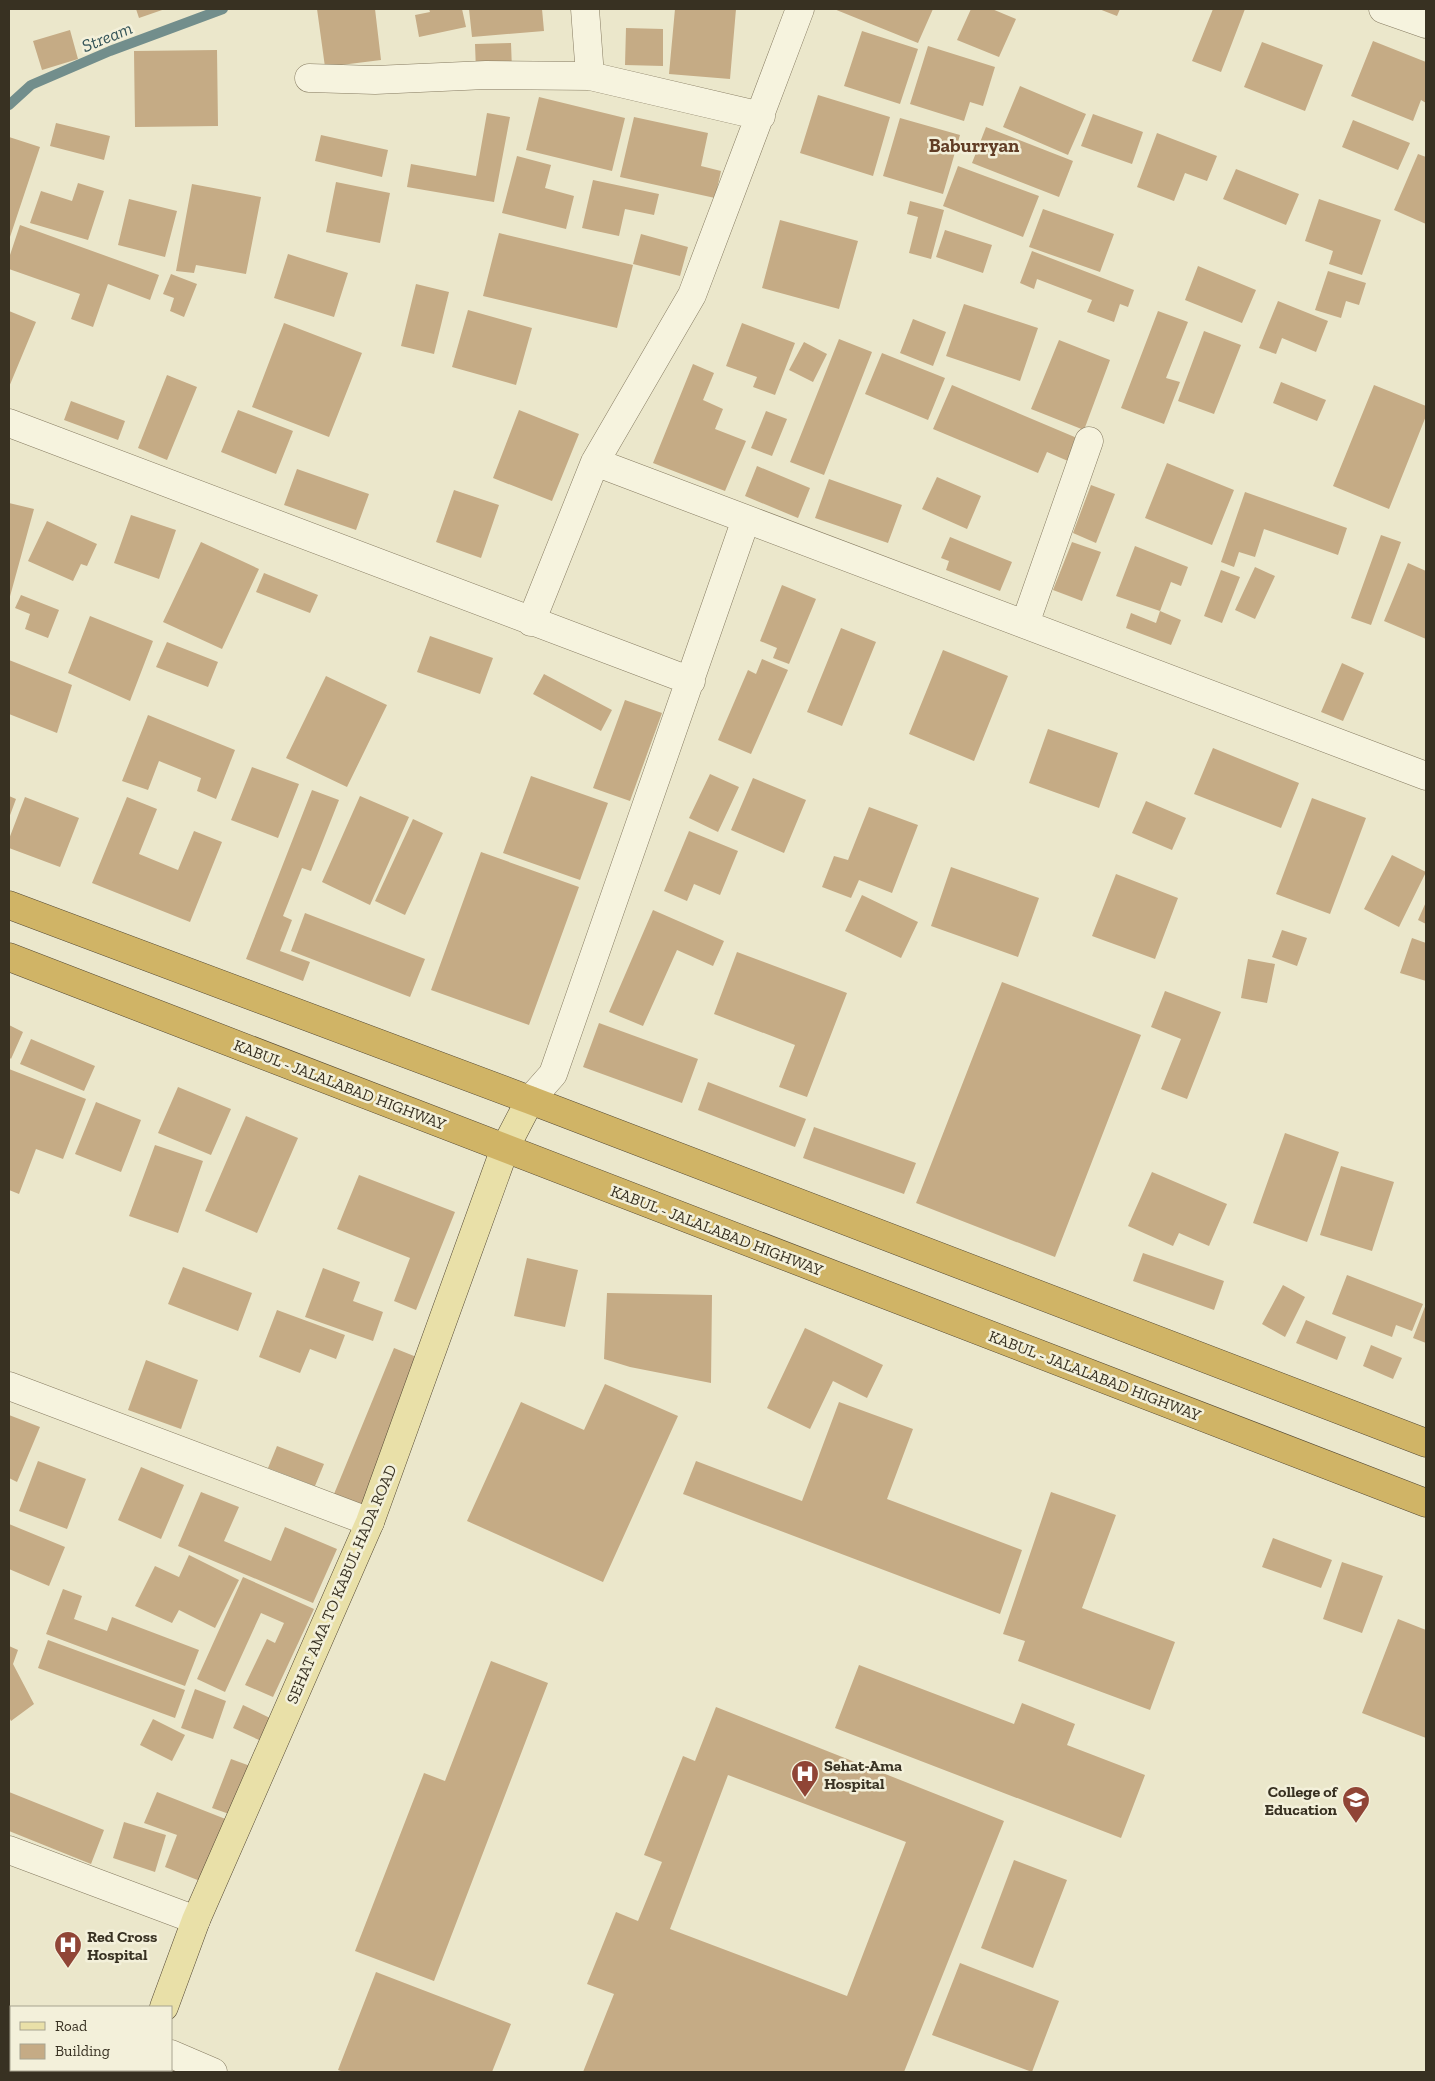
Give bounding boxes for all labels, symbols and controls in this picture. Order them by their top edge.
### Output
water label: Stream [78,17,136,57]
district label: Baburryan [929,134,1020,157]
street label: KABUL - JALALABAD HIGHWAY [231,1035,449,1134]
street label: KABUL - JALALABAD HIGHWAY [608,1181,826,1280]
street label: KABUL - JALALABAD HIGHWAY [986,1326,1204,1425]
street label: SEHAT AMA TO KABUL HADA ROAD [282,1462,401,1707]
place label: Sehat-Ama Hospital [824,1756,902,1793]
hospital icon: Sehat-Ama Hospital [790,1759,820,1798]
place label: College of Education [1264,1782,1339,1819]
school or university icon: College of Education [1341,1785,1371,1824]
place label: Red Cross Hospital [87,1927,157,1964]
hospital icon: Red Cross Hospital [53,1930,83,1969]
legend [10,2006,172,2071]
text: Road [55,2017,88,2035]
text: Building [55,2042,110,2060]

